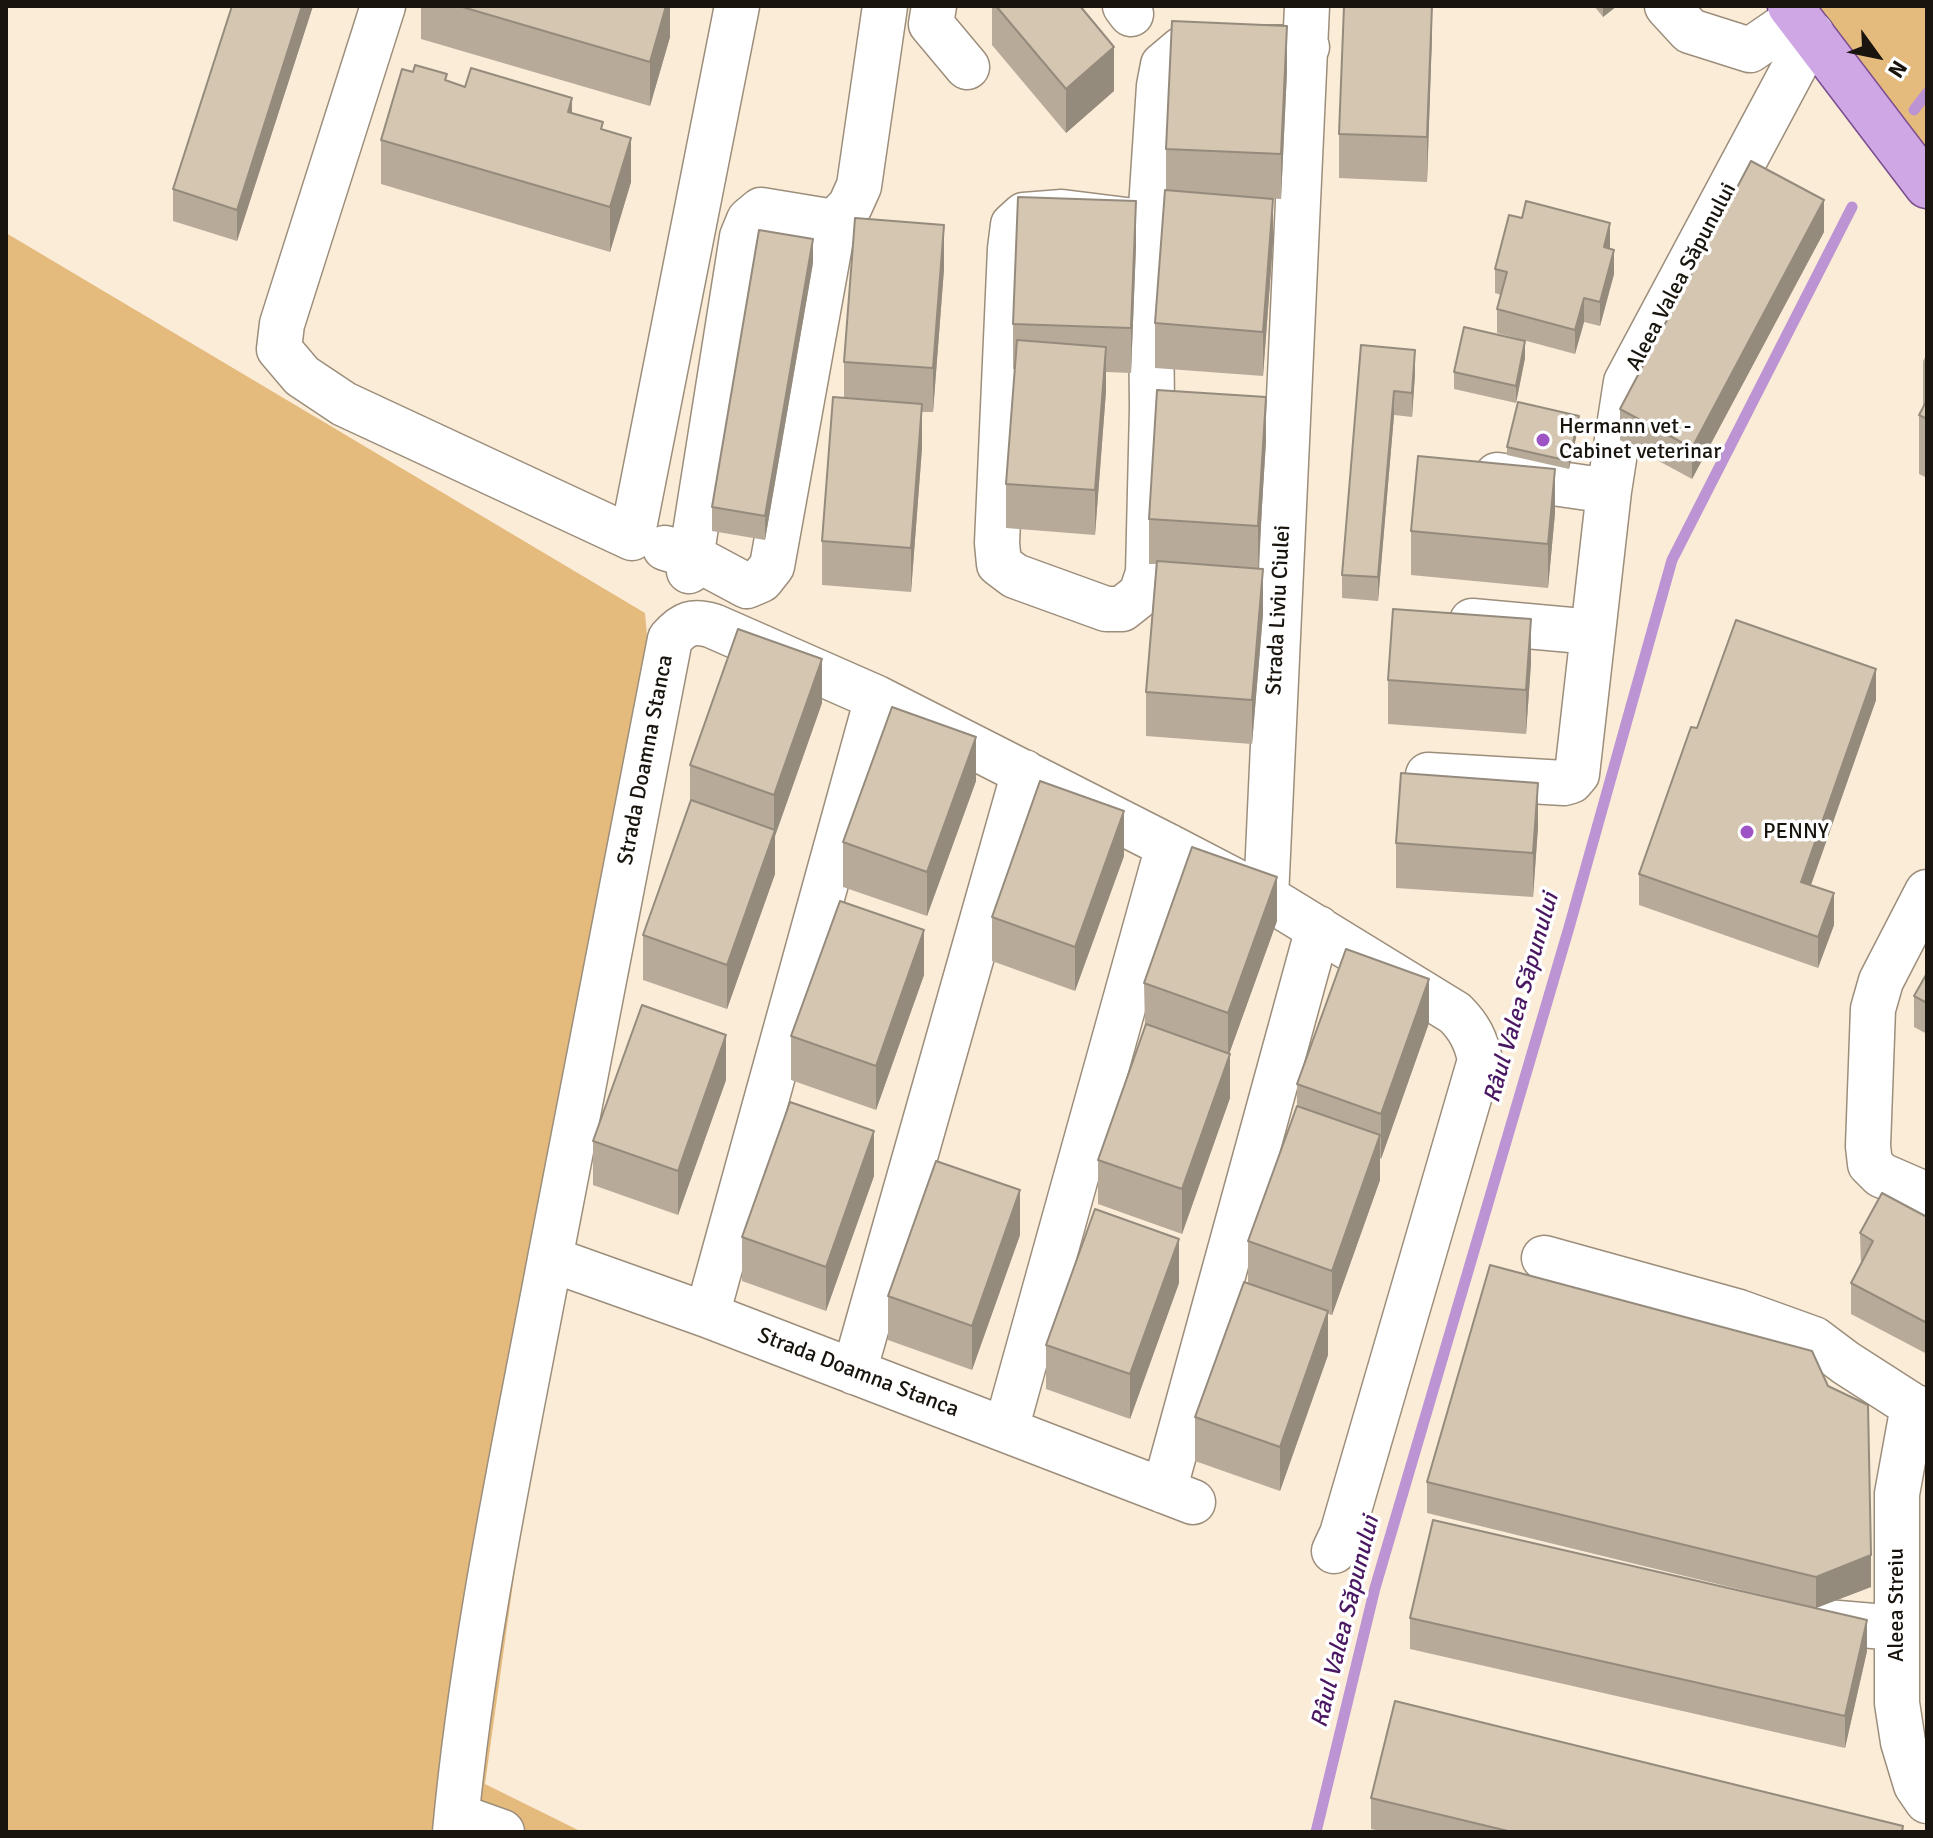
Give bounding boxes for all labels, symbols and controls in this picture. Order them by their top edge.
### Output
north arrow [1837,16,1917,96]
text: N [1882,56,1913,83]
street label: Aleea Valea Săpunului [1621,179,1743,375]
place label: Hermann vet - Cabinet veterinar [1559,414,1721,466]
marker: Hermann vet - Cabinet veterinar [1534,431,1552,449]
street label: Strada Liviu Ciulei [1261,524,1297,696]
street label: Strada Doamna Stanca [613,653,679,867]
place label: PENNY [1763,819,1829,845]
marker: PENNY [1738,823,1756,841]
water label: Râul Valea Săpunului [1478,890,1566,1106]
street label: Strada Doamna Stanca [754,1322,962,1424]
water label: Râul Valea Săpunului [1306,1513,1386,1731]
street label: Aleea Streiu [1884,1548,1910,1662]

